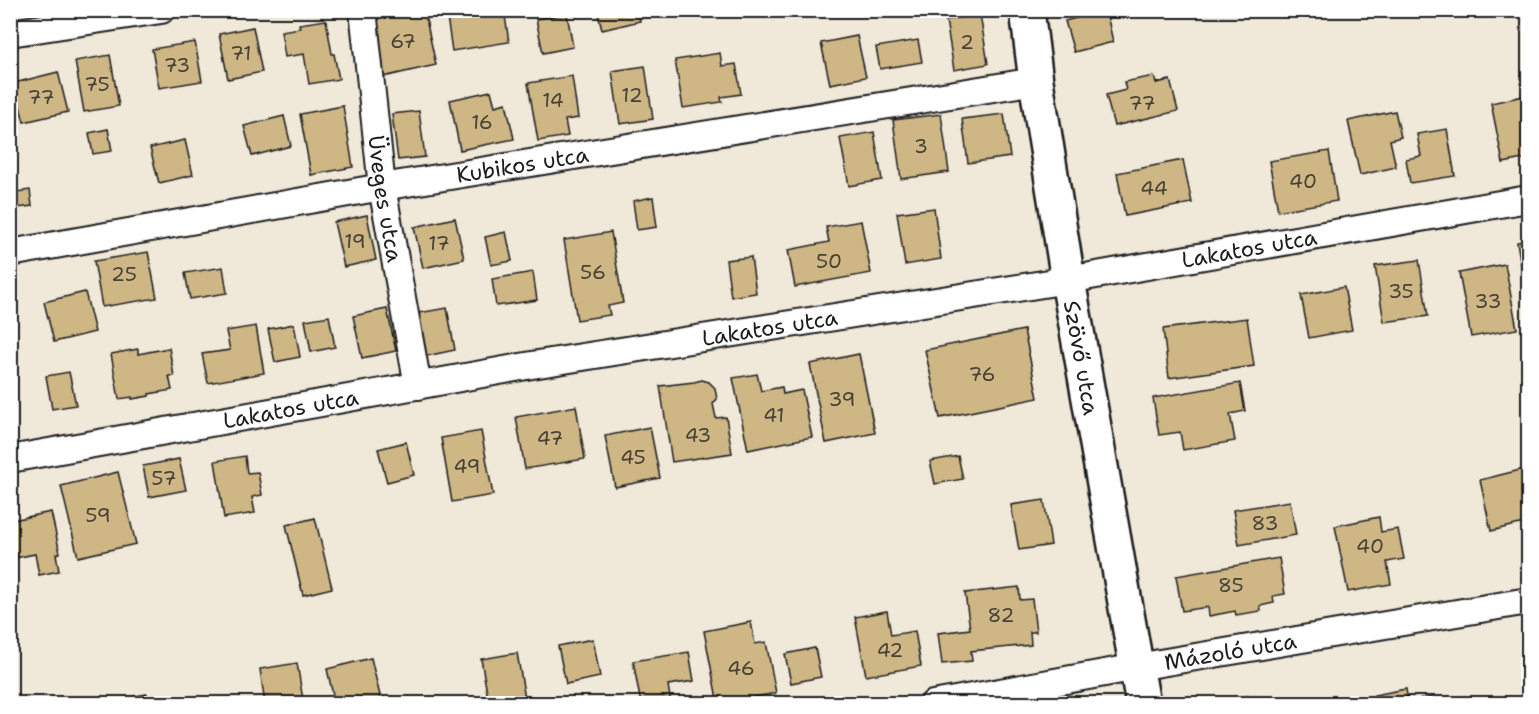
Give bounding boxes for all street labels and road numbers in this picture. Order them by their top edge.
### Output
street label: Üveges utca [362,134,410,265]
street label: Kubikos utca [454,139,591,189]
street label: Lakatos utca [1179,222,1319,274]
street label: Szövő utca [1057,298,1106,418]
street label: Lakatos utca [700,302,840,352]
street label: Lakatos utca [220,382,361,435]
street label: Mázoló utca [1162,626,1299,677]

